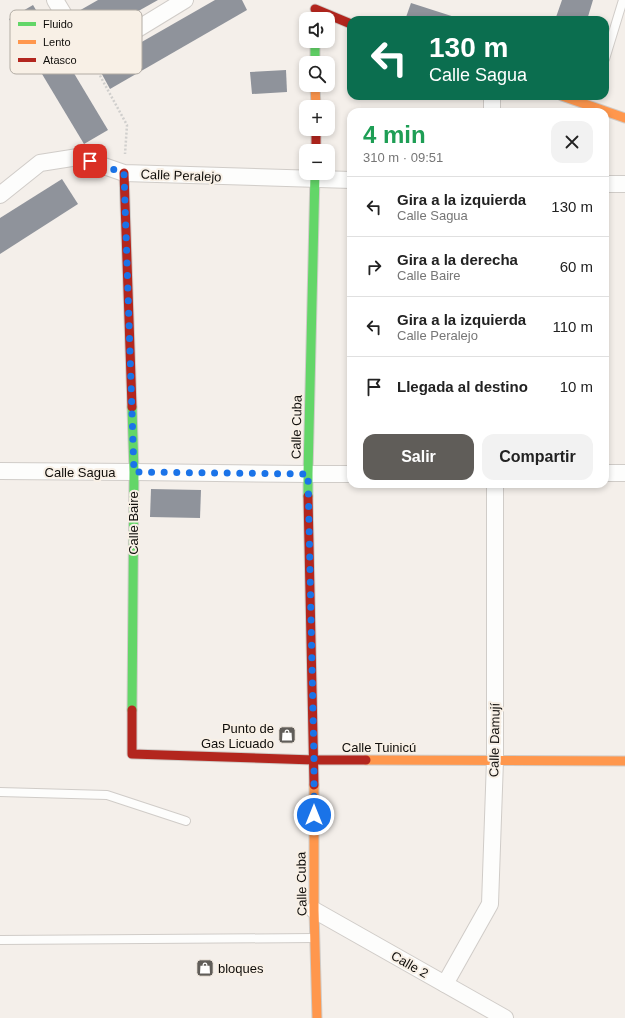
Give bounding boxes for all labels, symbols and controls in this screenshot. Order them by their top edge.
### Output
legend [10,10,142,74]
map controls [299,12,335,180]
button: sound [299,12,335,48]
text: Fluido [43,18,73,30]
icon: left [363,32,415,84]
text: 130 m [429,32,508,63]
text: Lento [43,36,71,48]
text: Atasco [43,54,77,66]
button: search [299,56,335,92]
text: Calle Sagua [429,65,527,85]
button: + [299,100,335,136]
text: 4 min [363,121,426,148]
button: close [551,121,593,163]
pin [73,144,107,178]
button: − [299,144,335,180]
icon: arrive [79,150,101,172]
text: 310 m · 09:51 [363,150,443,165]
street label: Calle Peralejo [140,167,222,184]
text: Gira a la izquierda [397,191,526,208]
icon: left [363,196,385,218]
text: 130 m [551,198,593,215]
text: Calle Sagua [397,208,468,223]
text: Gira a la derecha [397,251,518,268]
icon: right [363,256,385,278]
text: 60 m [560,258,593,275]
text: Calle Baire [397,268,461,283]
text: Gira a la izquierda [397,311,526,328]
icon: left [363,316,385,338]
text: 110 m [552,318,593,335]
text: Calle Peralejo [397,328,478,343]
icon: arrive [363,376,385,398]
text: Llegada al destino [397,378,528,395]
text: 10 m [560,378,593,395]
street label: Calle Cuba [288,394,305,459]
button: Salir [363,434,474,480]
button: Compartir [482,434,593,480]
street label: Calle Sagua [45,465,116,480]
street label: Calle Baire [126,491,141,555]
street label: Calle Damují [486,702,503,777]
place label: Punto de Gas Licuado [201,721,274,751]
shop icon: Punto de Gas Licuado [277,725,297,745]
street label: Calle Tuinicú [342,740,416,755]
position arrow [293,794,335,836]
street label: Calle Cuba [293,851,310,916]
street label: Calle 2 [388,948,431,981]
shop icon: bloques [195,958,215,978]
place label: bloques [218,961,264,976]

